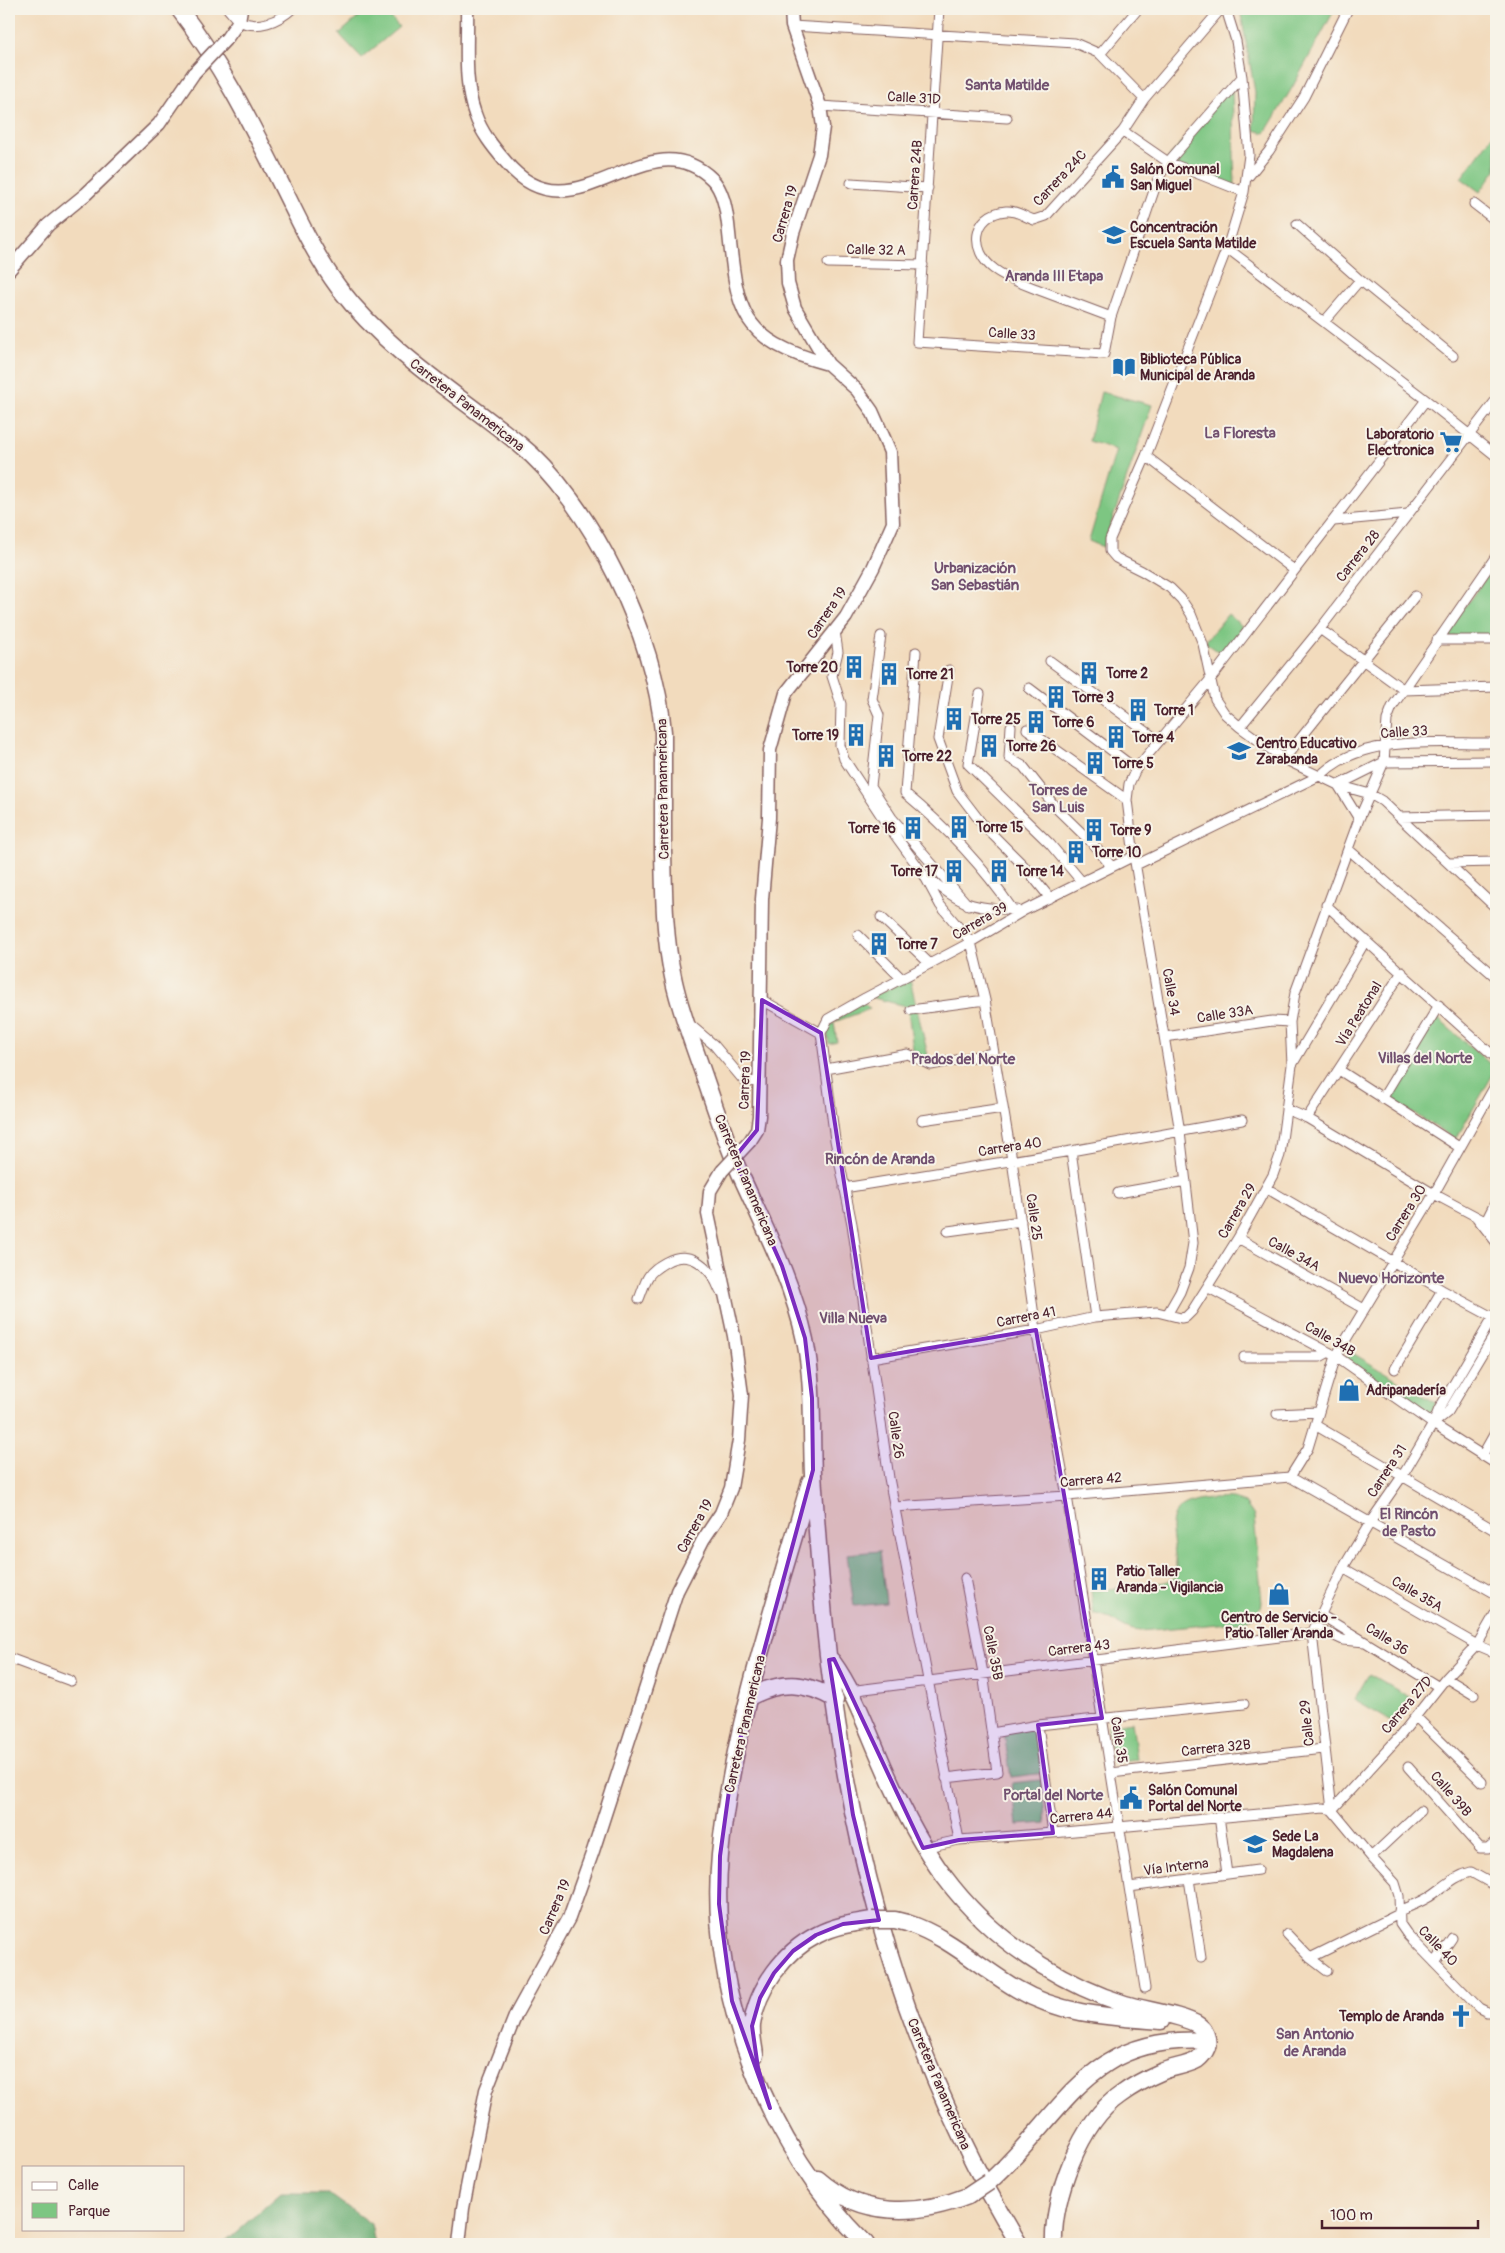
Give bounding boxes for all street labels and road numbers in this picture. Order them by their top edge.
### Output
street label: Calle 31D [887,88,942,108]
street label: Carrera 24B [904,139,926,211]
street label: Carrera 24C [1030,146,1091,210]
street label: Carrera 19 [769,183,801,245]
street label: Calle 32 A [846,241,906,259]
street label: Calle 33 [988,324,1036,344]
street label: Carretera Panamericana [406,355,528,455]
street label: Carrera 28 [1332,527,1384,585]
street label: Carrera 19 [803,584,851,642]
street label: Carretera Panamericana [653,718,673,860]
street label: Calle 33 [1380,722,1428,742]
street label: Carrera 39 [949,898,1011,944]
street label: Calle 34 [1158,967,1184,1017]
street label: Vía Peatonal [1332,978,1386,1050]
street label: Calle 33A [1196,1001,1254,1027]
street label: Carrera 19 [735,1050,755,1110]
street label: Carretera Panamericana [711,1112,781,1248]
street label: Carrera 40 [977,1134,1043,1160]
street label: Carrera 29 [1214,1180,1260,1242]
street label: Carrera 30 [1382,1181,1430,1245]
street label: Calle 25 [1022,1192,1046,1242]
street label: Calle 34A [1265,1233,1323,1275]
street label: Carrera 41 [995,1303,1057,1331]
street label: Calle 34B [1302,1318,1358,1360]
street label: Calle 26 [884,1410,908,1460]
street label: Carrera 31 [1364,1441,1410,1501]
street label: Carrera 42 [1059,1469,1123,1491]
street label: Carrera 19 [673,1496,717,1556]
street label: Calle 35A [1388,1573,1446,1615]
street label: Calle 36 [1362,1619,1412,1659]
street label: Calle 35B [979,1624,1007,1682]
street label: Carrera 43 [1047,1636,1111,1660]
street label: Carretera Panamericana [721,1653,769,1795]
street label: Carrera 27D [1378,1672,1436,1737]
street label: Calle 29 [1296,1699,1318,1747]
street label: Calle 35 [1107,1715,1131,1765]
street label: Carrera 32B [1180,1736,1252,1760]
street label: Calle 39B [1427,1768,1475,1820]
street label: Carrera 44 [1049,1804,1113,1828]
street label: Vía Interna [1142,1855,1210,1879]
street label: Carrera 19 [536,1877,574,1937]
street label: Calle 40 [1415,1922,1461,1970]
street label: Carretera Panamericana [904,2016,974,2152]

